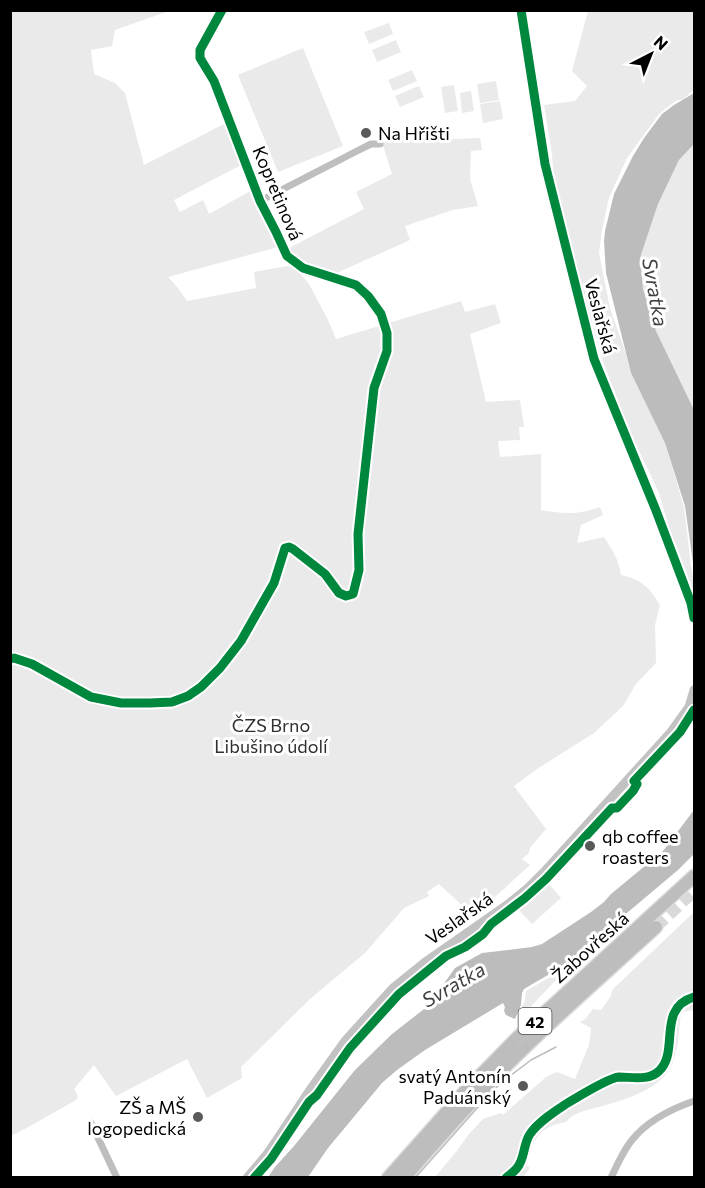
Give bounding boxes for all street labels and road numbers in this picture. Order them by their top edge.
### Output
street label: Kopretinová [248,143,308,243]
street label: Veslařská [580,276,622,356]
street label: Veslařská [421,887,497,949]
street label: Žabovřeská [547,907,633,987]
road number: 42 [518,1008,552,1034]

